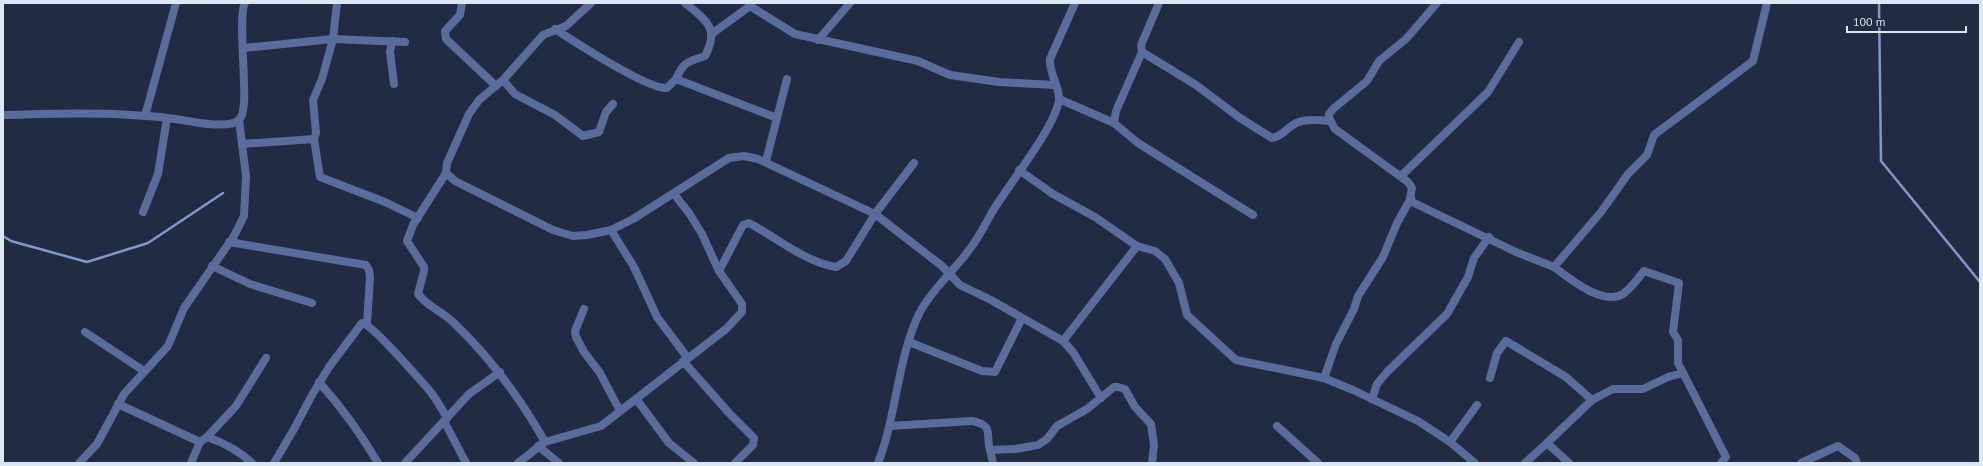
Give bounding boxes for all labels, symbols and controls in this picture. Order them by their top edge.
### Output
scale bar [1847,8,1966,34]
text: 100 m [1853,14,1886,29]

